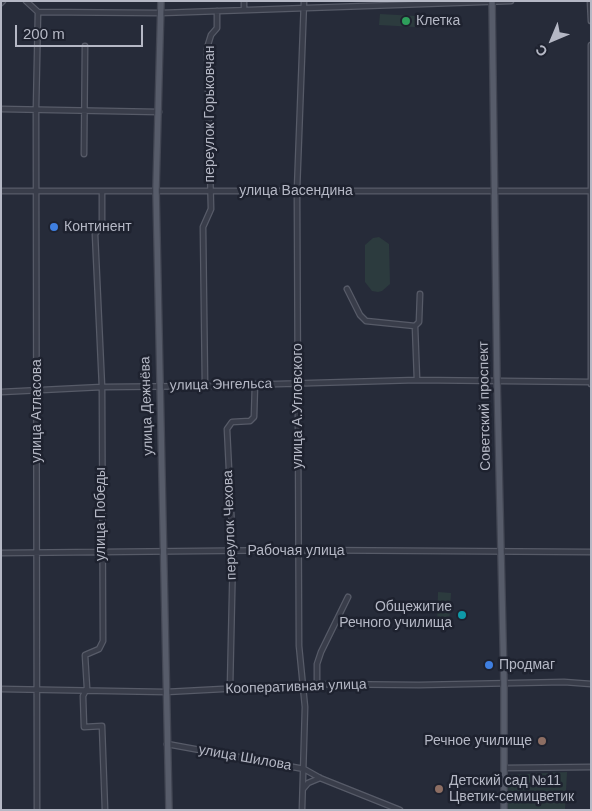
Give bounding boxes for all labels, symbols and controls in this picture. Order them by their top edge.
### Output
place label: Клетка [416,13,460,29]
scale bar [18,15,145,47]
marker: Клетка [400,15,412,27]
north arrow [527,15,577,65]
text: 200 m [23,25,65,42]
text: С [532,41,551,60]
street label: переулок Горьковчан [202,46,218,182]
street label: улица Васендина [239,183,353,199]
place label: Континент [64,219,132,235]
marker: Континент [48,221,60,233]
street label: Советский проспект [475,341,495,471]
street label: улица А.Угловского [290,343,306,469]
street label: улица Дежнёва [137,356,157,456]
street label: улица Атласова [29,359,45,463]
street label: улица Энгельса [170,376,272,394]
street label: улица Победы [93,467,109,561]
street label: переулок Чехова [220,470,240,580]
street label: Рабочая улица [247,543,345,559]
place label: Общежитие Речного училища [339,599,452,632]
marker: Общежитие Речного училища [456,609,468,621]
place label: Продмаг [499,657,555,673]
marker: Продмаг [483,659,495,671]
street label: Кооперативная улица [225,676,367,698]
place label: Речное училище [424,733,532,749]
marker: Речное училище [536,735,548,747]
street label: улица Шилова [197,742,293,774]
place label: Детский сад №11 Цветик-семицветик [449,773,574,806]
marker: Детский сад №11 Цветик-семицветик [433,783,445,795]

